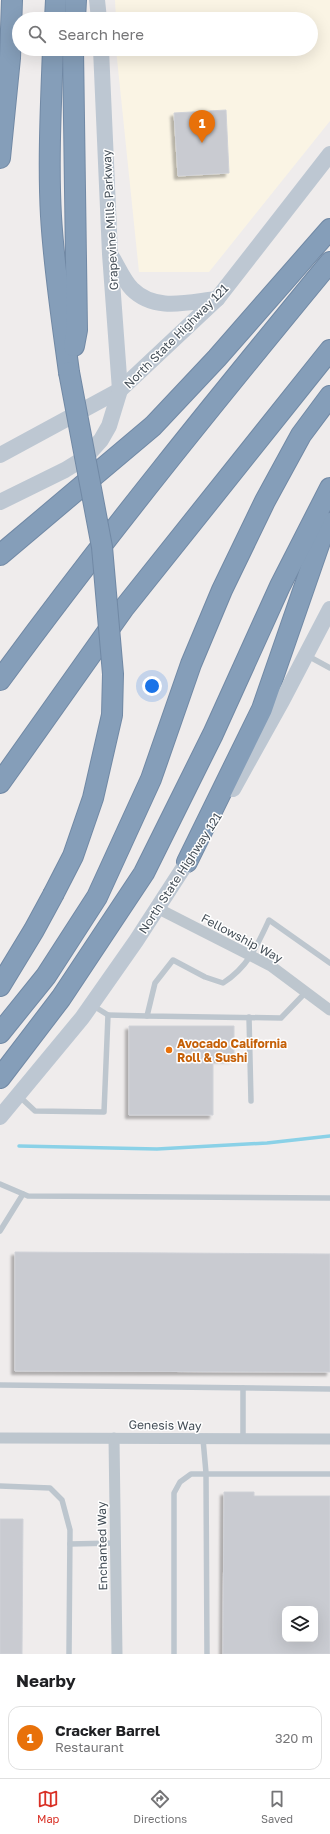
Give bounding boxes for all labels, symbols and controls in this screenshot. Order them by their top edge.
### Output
search box [12,12,318,56]
icon: search [26,23,48,45]
text: Search here [58,25,144,43]
pin: 1 [189,110,215,143]
street label: Grapevine Mills Parkway [99,149,121,291]
street label: North State Highway 121 [121,281,231,391]
your location [142,676,162,696]
street label: North State Highway 121 [135,809,225,936]
street label: Fellowship Way [199,910,285,966]
place label: Avocado California Roll & Sushi [177,1036,287,1065]
marker: Avocado California Roll & Sushi [164,1045,174,1055]
street label: Genesis Way [128,1417,202,1433]
street label: Enchanted Way [94,1501,110,1591]
map controls [282,1606,318,1642]
button: layers [282,1606,318,1642]
text: Nearby [16,1670,76,1691]
text: Cracker Barrel [55,1721,160,1739]
text: 1 [27,1730,33,1746]
text: 320 m [275,1730,313,1746]
text: Restaurant [55,1739,124,1755]
tab: Map [37,1788,59,1825]
tab: Directions [133,1788,187,1825]
tab: Saved [261,1788,293,1825]

